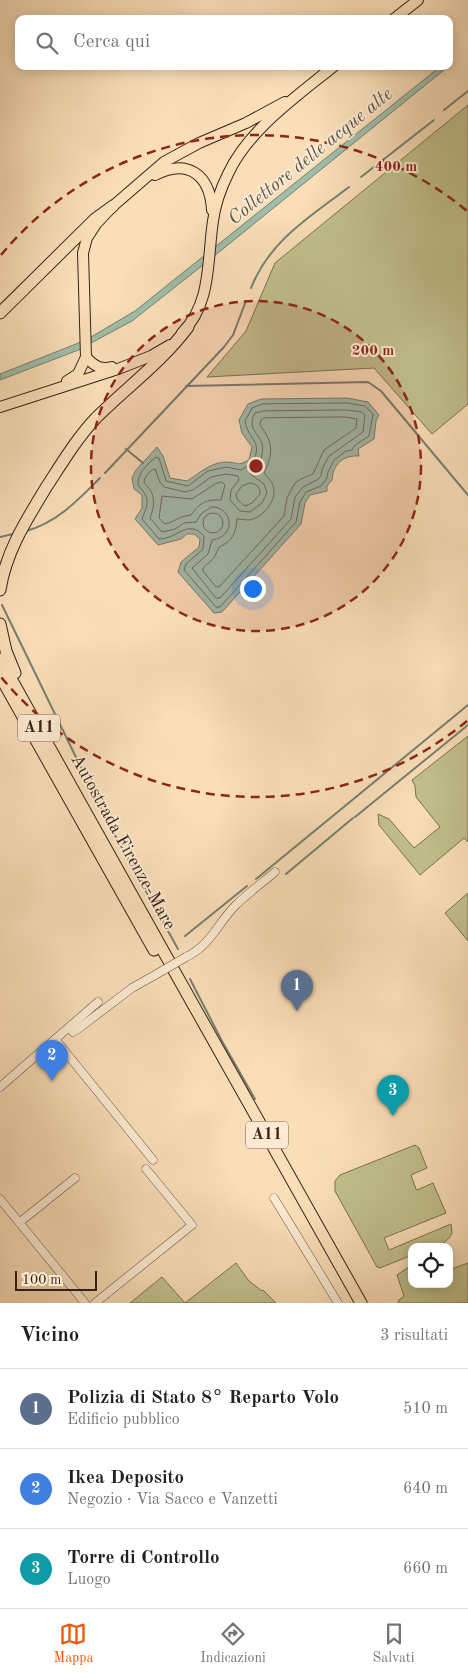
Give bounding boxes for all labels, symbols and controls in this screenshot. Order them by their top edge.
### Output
search box [15,15,453,70]
icon: search [33,29,61,57]
text: Cerca qui [73,33,150,52]
water label: Collettore delle acque alte [225,85,397,229]
text: 400 m [375,160,417,175]
text: 200 m [352,344,394,359]
centre of rings [247,457,265,475]
your location [240,576,266,602]
road number: A11 [18,714,60,741]
street label: Autostrada Firenze-Mare [67,751,179,933]
pin: 1 [281,970,313,1011]
pin: 2 [36,1040,68,1081]
pin: 3 [377,1075,409,1116]
road number: A11 [246,1122,288,1148]
map controls [408,1243,453,1288]
button: locate [408,1243,453,1288]
scale bar [15,1268,98,1291]
text: 100 m [22,1273,61,1287]
text: Vicino [20,1325,79,1346]
text: 3 risultati [380,1328,448,1344]
text: Polizia di Stato 8° Reparto Volo [67,1389,339,1408]
text: 1 [31,1401,41,1417]
text: 510 m [403,1401,448,1417]
text: Edificio pubblico [67,1412,180,1428]
text: Ikea Deposito [67,1469,184,1488]
text: 2 [31,1481,41,1497]
text: 640 m [403,1481,448,1497]
text: Negozio · Via Sacco e Vanzetti [67,1492,278,1508]
text: Torre di Controllo [67,1549,220,1568]
text: 3 [31,1561,41,1577]
text: 660 m [403,1561,448,1577]
text: Luogo [67,1572,111,1588]
tab: Mappa [53,1620,94,1667]
tab: Indicazioni [200,1620,266,1667]
tab: Salvati [373,1620,415,1667]

